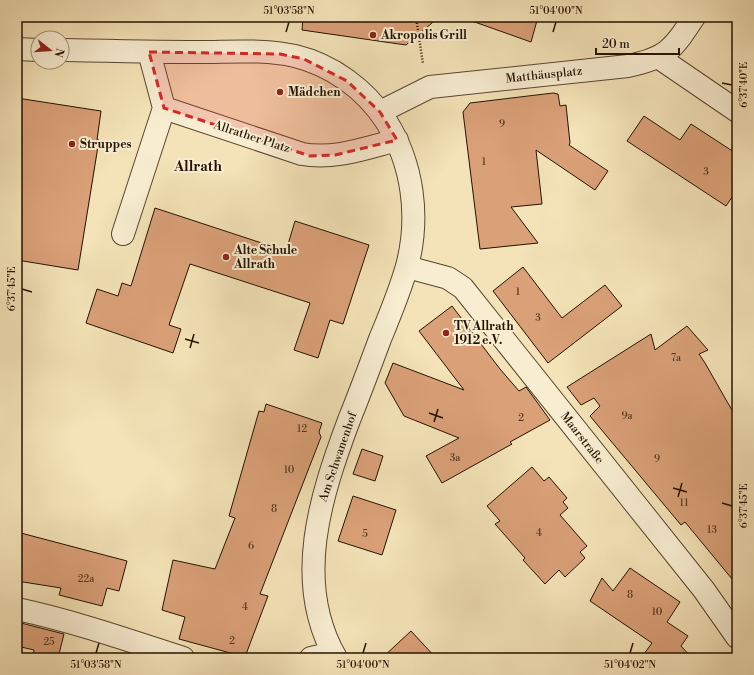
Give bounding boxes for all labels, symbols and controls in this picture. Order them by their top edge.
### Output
text: 51°03'58"N [264,5,315,17]
text: 51°04'00"N [530,5,583,17]
place label: Akropolis Grill [380,28,467,43]
north arrow [30,30,70,70]
marker: Akropolis Grill [368,30,378,40]
scale bar [596,30,679,56]
text: 20 m [602,37,630,52]
text: N [51,46,67,59]
text: 6°37'40"E [738,62,750,108]
street label: Matthäusplatz [505,63,583,86]
place label: Mädchen [288,85,341,100]
marker: Mädchen [275,87,285,97]
street label: Allrather Platz [211,117,292,157]
house number: 9 [499,118,505,130]
place label: Struppes [80,137,132,152]
marker: Struppes [67,139,77,149]
house number: 1 [482,156,487,168]
district label: Allrath [173,158,222,176]
house number: 3 [703,166,709,178]
place label: Alte Schule Allrath [233,243,298,272]
marker: Alte Schule Allrath [221,252,231,262]
text: 6°37'45"E [6,267,18,311]
house number: 1 [516,286,521,298]
house number: 3 [535,312,541,324]
place label: TV Allrath 1912 e.V. [454,319,514,348]
marker: TV Allrath 1912 e.V. [441,328,451,338]
house number: 7a [671,352,682,364]
street label: Maarstraße [557,409,607,467]
street label: Am Schwanenhof [315,410,361,505]
house number: 9a [621,410,633,422]
house number: 2 [518,412,524,424]
house number: 12 [297,423,307,435]
house number: 3a [450,452,461,464]
house number: 9 [654,453,660,465]
house number: 10 [284,464,295,476]
text: 6°37'45"E [738,484,750,528]
house number: 11 [680,497,689,509]
house number: 8 [271,503,277,515]
house number: 13 [707,524,717,536]
house number: 4 [536,527,542,539]
house number: 5 [362,528,368,540]
house number: 6 [248,540,254,552]
house number: 22a [78,573,95,585]
house number: 8 [627,589,633,601]
house number: 4 [242,601,248,613]
house number: 10 [652,606,663,618]
house number: 2 [229,635,235,647]
house number: 25 [43,636,55,648]
text: 51°03'58"N [71,659,122,671]
text: 51°04'00"N [337,659,390,671]
text: 51°04'02"N [604,659,656,671]

